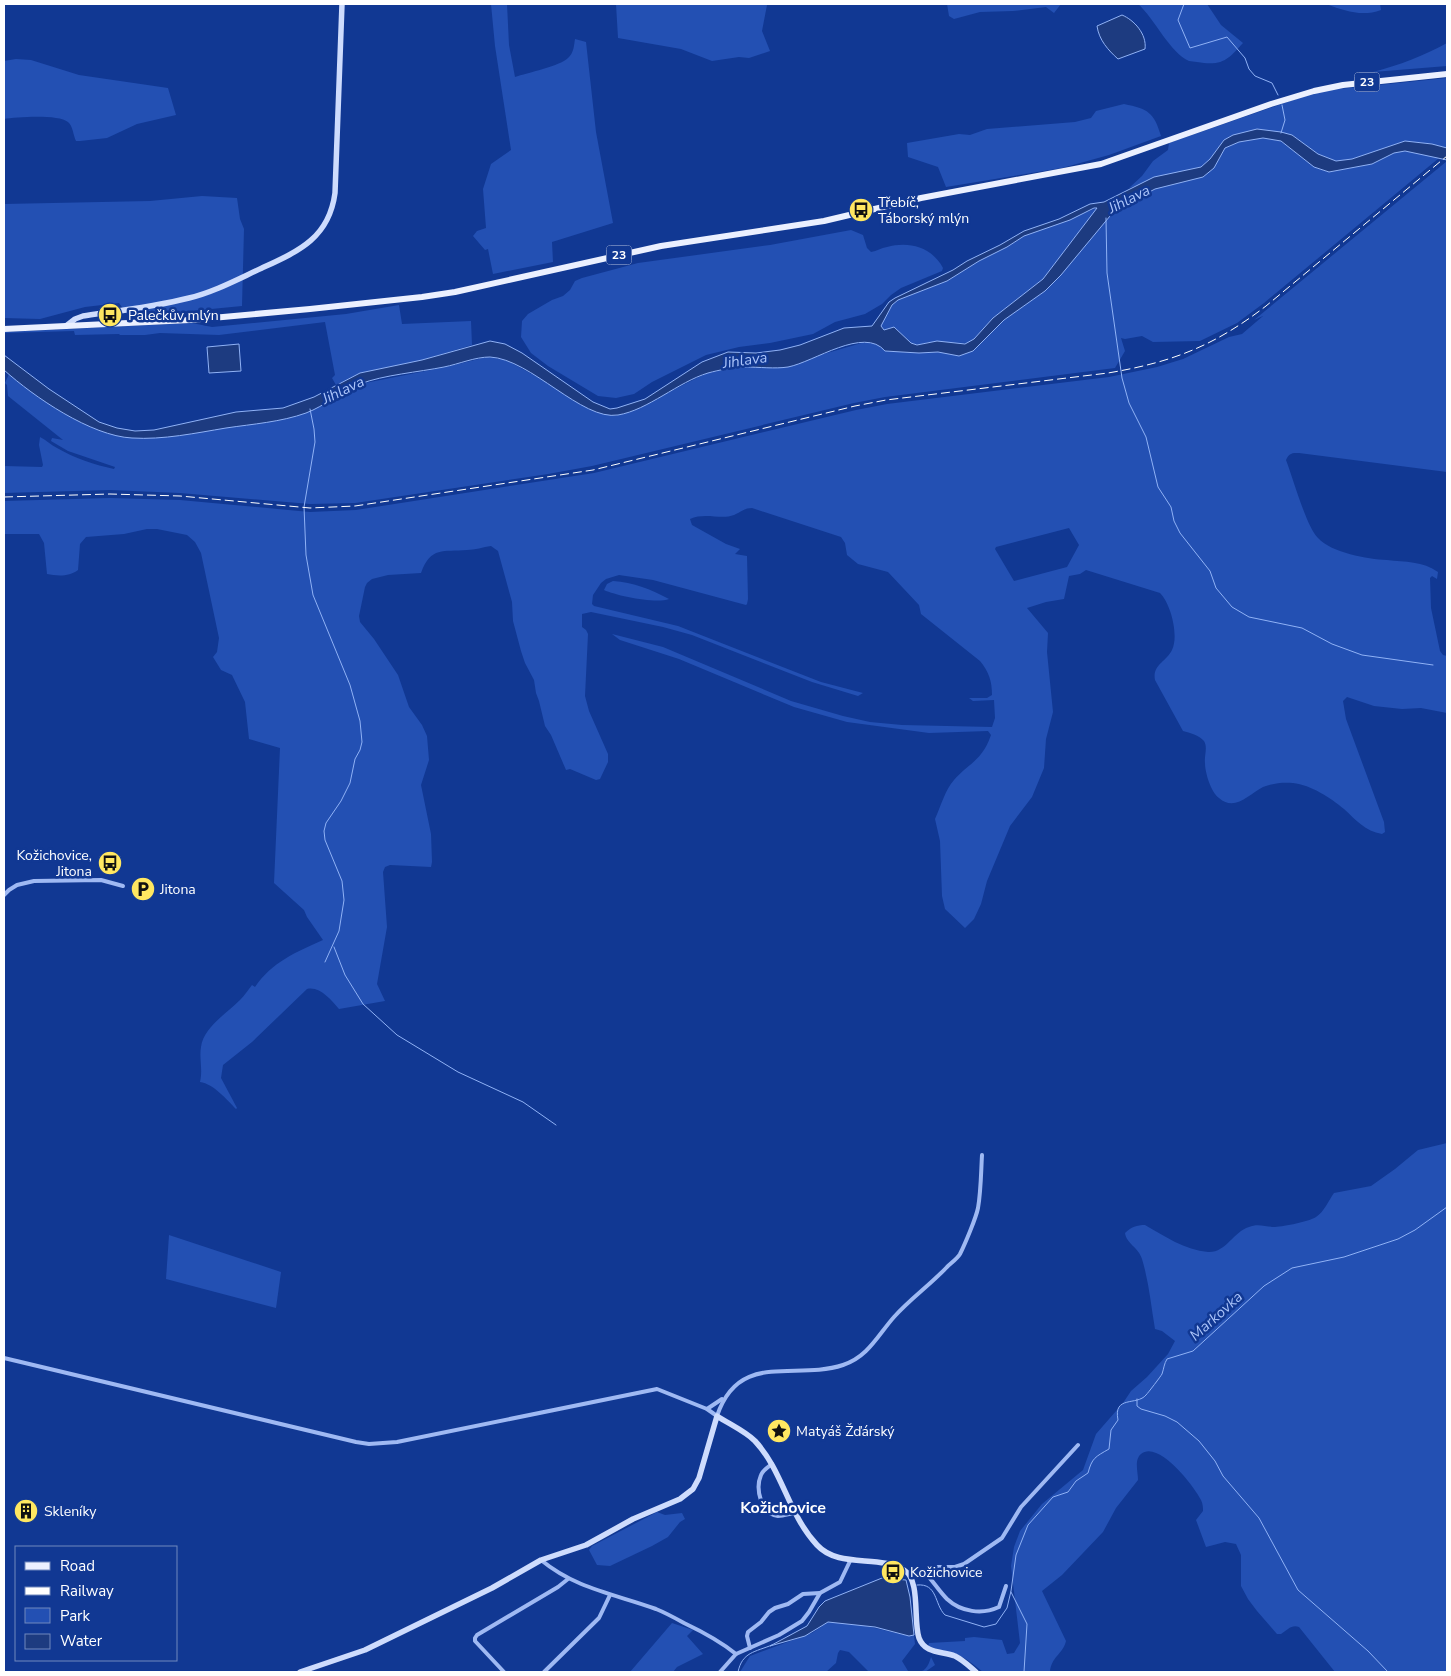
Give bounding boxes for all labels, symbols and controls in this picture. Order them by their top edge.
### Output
road number: 23 [1354,72,1380,91]
water label: Jihlava [1104,180,1153,219]
place label: Třebíč, Táborský mlýn [878,193,969,228]
bus stop icon: Třebíč, Táborský mlýn [848,197,874,223]
road number: 23 [606,246,632,264]
bus stop icon: Palečkův mlýn [97,302,123,328]
place label: Palečkův mlýn [128,306,219,325]
water label: Jihlava [720,347,769,373]
water label: Jihlava [318,371,368,409]
place label: Kožichovice, Jitona [16,846,92,881]
bus stop icon: Kožichovice, Jitona [97,850,123,876]
parking icon: Jitona [130,876,156,902]
place label: Jitona [159,880,196,899]
water label: Markovka [1185,1287,1247,1345]
place icon: Matyáš Žďárský [766,1418,792,1444]
place label: Matyáš Žďárský [796,1422,895,1441]
district label: Kožichovice [740,1497,826,1519]
building icon: Skleníky [13,1498,39,1524]
place label: Skleníky [44,1502,97,1521]
legend [15,1546,178,1661]
text: Road [60,1556,95,1576]
bus stop icon: Kožichovice [880,1559,906,1585]
place label: Kožichovice [910,1563,982,1582]
text: Railway [60,1581,114,1601]
text: Park [60,1606,90,1626]
text: Water [60,1631,103,1651]

